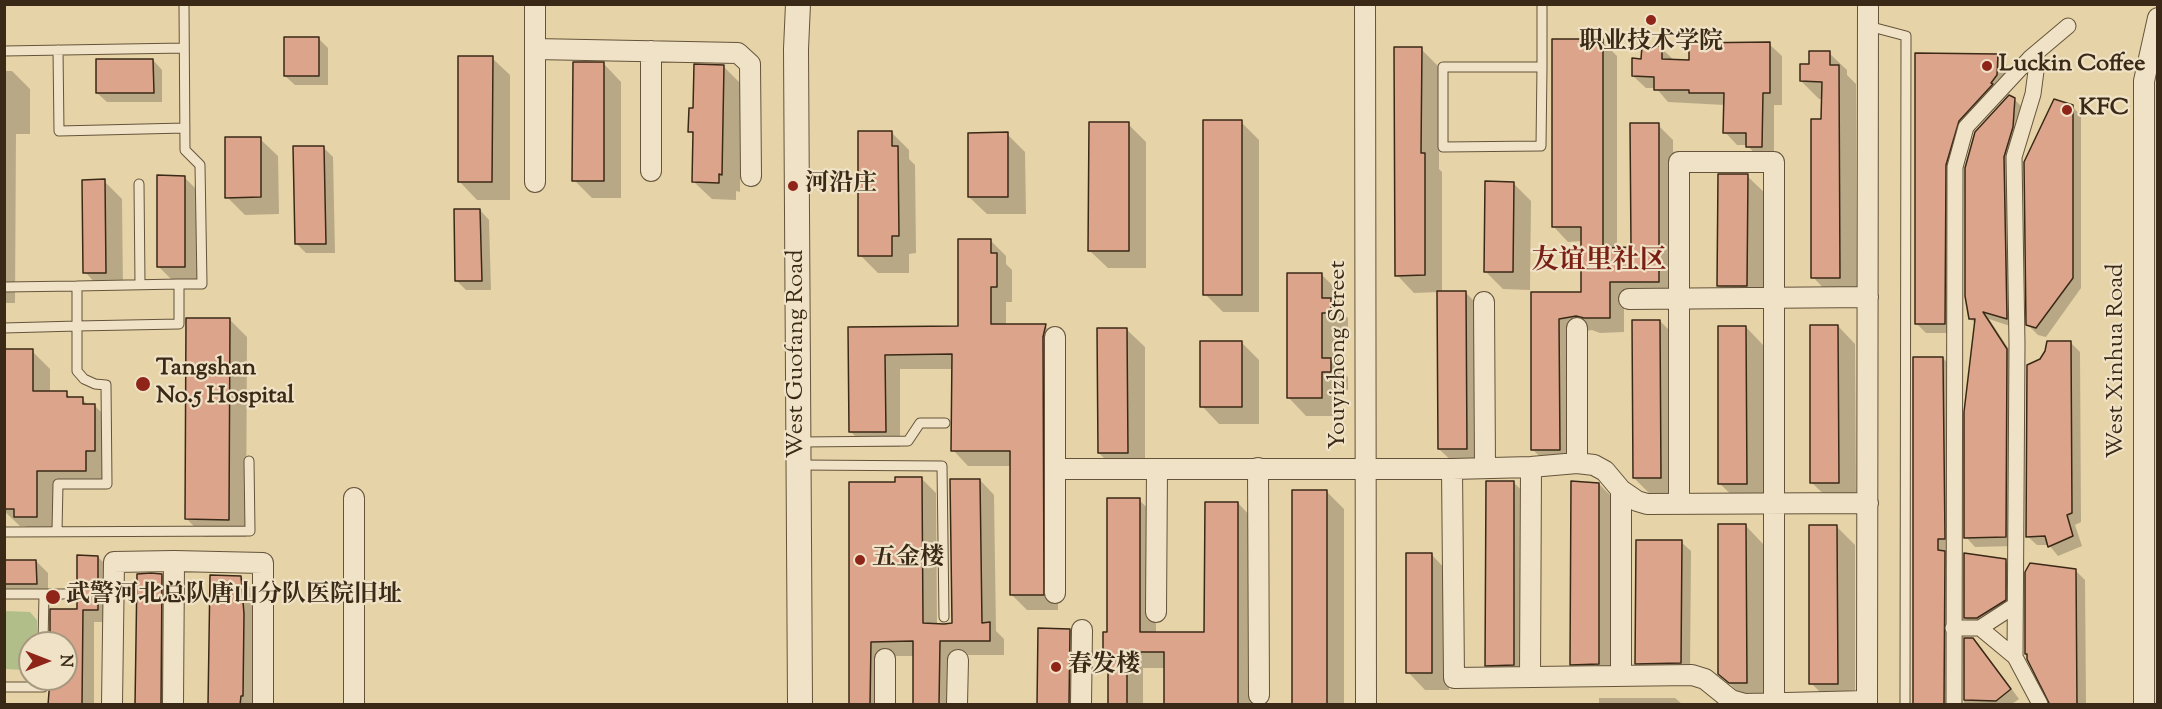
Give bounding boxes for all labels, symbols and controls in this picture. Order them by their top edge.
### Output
marker: 职业技术学院 [1644,13,1658,27]
place label: 职业技术学院 [1579,30,1723,58]
place label: Luckin Coffee [1999,52,2145,80]
marker: Luckin Coffee [1980,59,1994,73]
place label: KFC [2079,96,2129,124]
marker: KFC [2060,103,2074,117]
place label: 河沿庄 [805,172,877,200]
marker: 河沿庄 [786,179,800,193]
district label: 友谊里社区 [1532,247,1666,279]
street label: West Guofang Road [784,250,812,458]
street label: Youyizhong Street [1326,260,1354,450]
street label: West Xinhua Road [2104,263,2132,459]
place label: Tangshan No.5 Hospital [156,356,294,412]
marker: Tangshan No.5 Hospital [134,375,152,393]
place label: 五金楼 [872,546,944,574]
marker: 五金楼 [853,553,867,567]
place label: 武警河北总队唐山分队医院旧址 [66,583,402,611]
marker: 武警河北总队唐山分队医院旧址 [44,588,62,606]
north arrow [18,631,78,691]
place label: 春发楼 [1068,653,1140,681]
text: N [53,655,76,667]
marker: 春发楼 [1049,660,1063,674]

